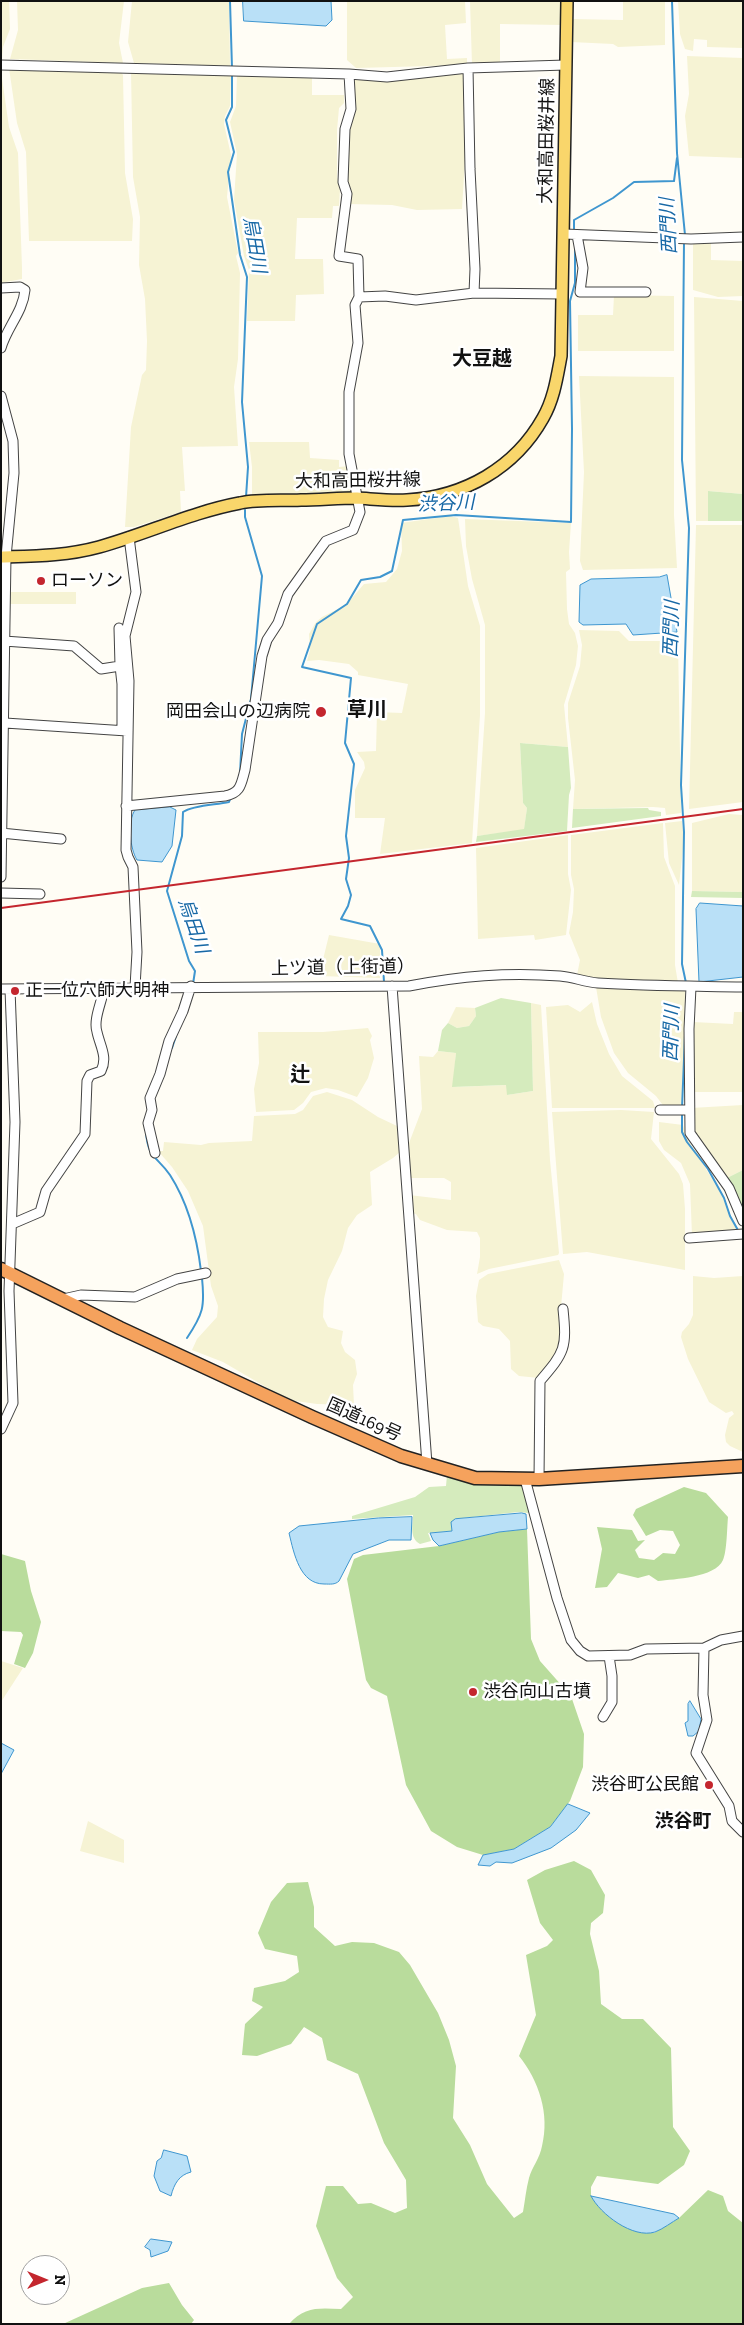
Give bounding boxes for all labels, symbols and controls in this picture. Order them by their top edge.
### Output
street label: 大和高田桜井線 [535,78,559,204]
water label: 西門川 [656,197,682,255]
water label: 烏田川 [238,215,270,275]
district label: 大豆越 [452,347,512,371]
street label: 大和高田桜井線 [295,469,421,493]
water label: 渋谷川 [417,492,475,516]
place label: ローソン [51,570,123,592]
marker: ローソン [35,575,47,587]
water label: 西門川 [660,600,684,658]
district label: 草川 [347,698,387,722]
place label: 岡田会山の辺病院 [166,701,310,723]
marker: 岡田会山の辺病院 [314,705,328,719]
water label: 烏田川 [173,895,213,957]
street label: 上ツ道（上街道） [271,956,415,980]
place label: 正一位穴師大明神 [25,980,169,1002]
marker: 正一位穴師大明神 [9,985,21,997]
water label: 西門川 [660,1004,684,1062]
district label: 辻 [290,1063,310,1087]
street label: 国道169号 [323,1394,405,1446]
place label: 渋谷向山古墳 [483,1681,591,1703]
marker: 渋谷向山古墳 [467,1686,479,1698]
place label: 渋谷町公民館 [591,1774,699,1796]
marker: 渋谷町公民館 [703,1779,715,1791]
district label: 渋谷町 [655,1811,711,1833]
north arrow [20,2255,70,2305]
text: N [51,2275,68,2285]

